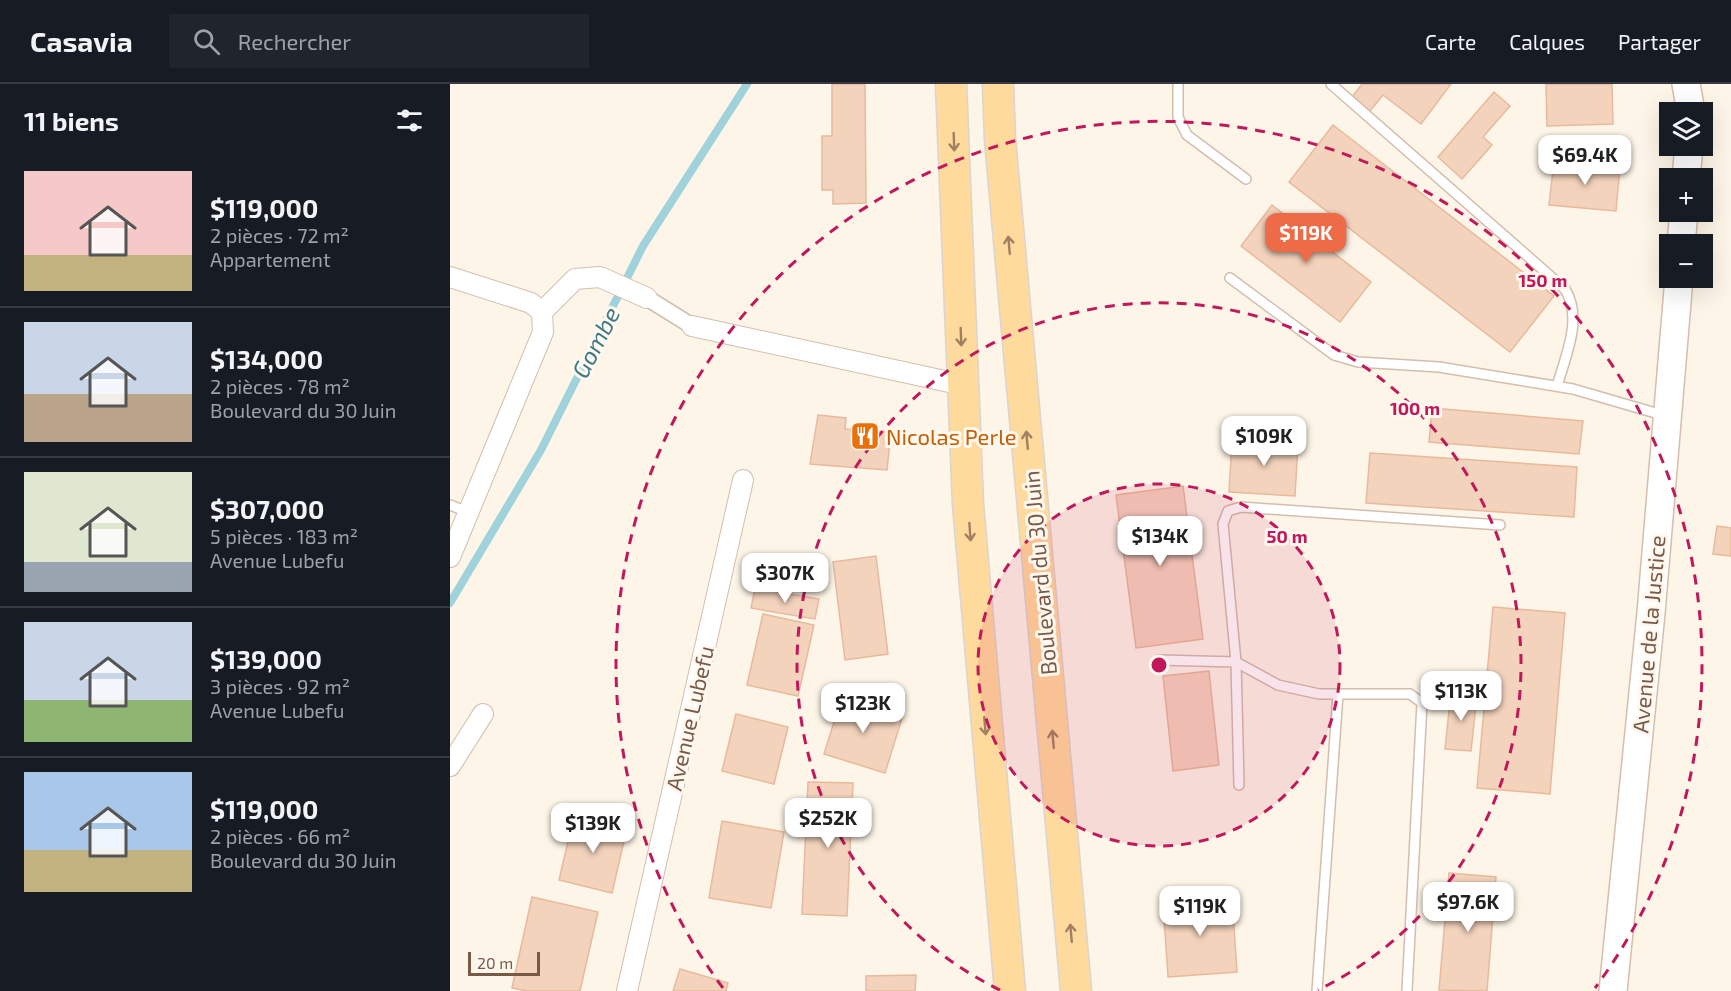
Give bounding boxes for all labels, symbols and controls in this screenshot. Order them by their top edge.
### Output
search box [169,14,589,68]
text: Casavia [30,24,133,58]
icon: search [190,25,223,58]
text: Rechercher [238,28,351,54]
text: Carte [1425,29,1476,54]
text: Calques [1509,29,1585,54]
text: Partager [1618,29,1701,54]
map controls [1659,102,1713,288]
button: layers [1659,102,1713,156]
icon: filters [393,104,426,137]
text: 11 biens [24,105,119,136]
one-way arrow [948,132,959,152]
pin: $69.4K [1536,135,1634,186]
text: $69.4K [1552,142,1618,166]
button: + [1659,168,1713,222]
text: $119,000 [210,192,318,223]
icon: home [72,195,144,267]
pin: $119K [1264,213,1348,264]
text: $119K [1279,220,1333,244]
text: 2 pièces · 72 m² [210,223,349,247]
button: − [1659,234,1713,288]
one-way arrow [1003,236,1014,256]
text: Appartement [210,247,331,271]
text: 150 m [1519,269,1567,291]
water label: Gombe [565,301,625,382]
one-way arrow [956,327,967,347]
text: $134,000 [210,343,323,374]
icon: home [72,346,144,418]
text: 2 pièces · 78 m² [210,374,350,398]
text: 100 m [1390,397,1440,419]
text: Boulevard du 30 Juin [210,398,396,422]
pin: $109K [1222,416,1306,467]
restaurant icon: Nicolas Perle [849,420,881,452]
place label: Nicolas Perle [886,423,1017,449]
text: $109K [1235,423,1293,447]
one-way arrow [1021,430,1032,450]
street label: Boulevard du 30 Juin [1017,470,1061,676]
text: $307,000 [210,493,324,524]
icon: home [72,496,144,568]
pin: $134K [1118,516,1202,567]
one-way arrow [965,522,976,542]
text: $134K [1132,523,1189,547]
text: 5 pièces · 183 m² [210,524,358,548]
text: 50 m [1266,525,1308,547]
street label: Avenue de la Justice [1626,534,1670,734]
text: Avenue Lubefu [210,548,344,572]
pin: $307K [743,553,827,604]
text: $307K [756,560,814,584]
text: $139,000 [210,643,322,674]
street label: Avenue Lubefu [660,643,718,793]
icon: home [72,646,144,718]
centre of rings [1149,655,1169,675]
pin: $113K [1419,671,1503,722]
text: 3 pièces · 92 m² [210,674,350,698]
text: $113K [1435,678,1487,702]
pin: $123K [821,683,905,734]
text: $123K [835,690,891,714]
text: Avenue Lubefu [210,698,344,722]
one-way arrow [980,716,991,736]
one-way arrow [1047,729,1058,749]
text: $119,000 [210,793,318,824]
icon: home [72,796,144,868]
pin: $252K [786,798,870,849]
pin: $139K [551,803,635,854]
text: $252K [799,805,857,829]
text: $139K [565,810,621,834]
text: 2 pièces · 66 m² [210,824,350,848]
text: Boulevard du 30 Juin [210,848,396,872]
pin: $97.6K [1419,882,1517,933]
pin: $119K [1158,886,1242,937]
text: $97.6K [1437,889,1499,913]
text: $119K [1173,893,1227,917]
one-way arrow [1065,923,1076,943]
scale bar [468,949,540,976]
text: 20 m [477,953,513,972]

